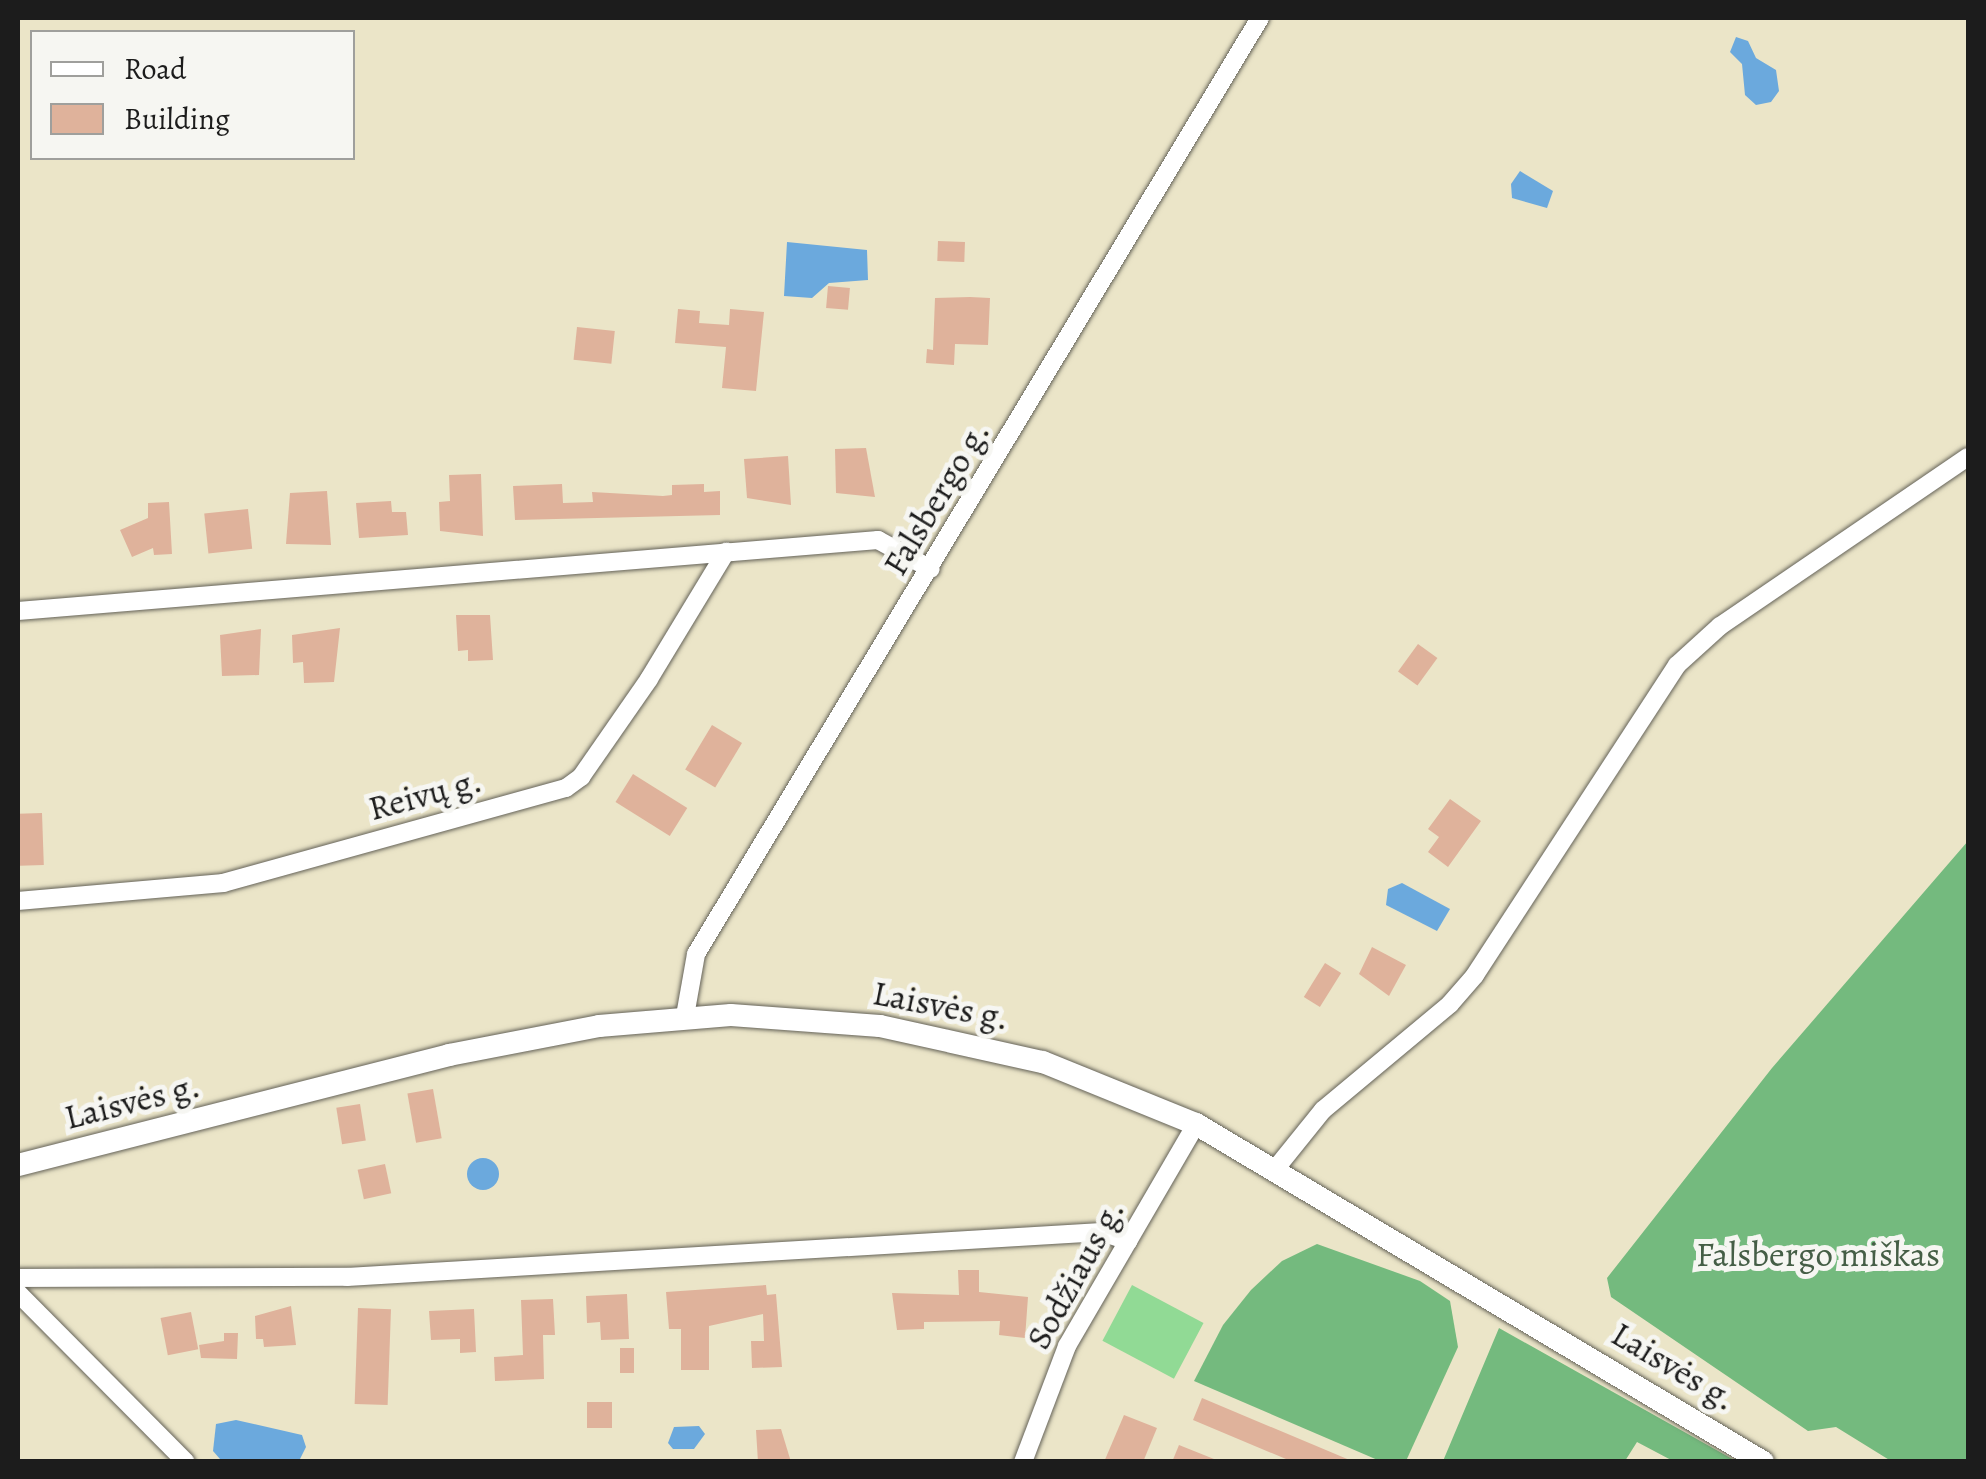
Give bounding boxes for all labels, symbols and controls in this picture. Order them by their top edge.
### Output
legend [30,30,355,160]
text: Road [124,49,186,89]
text: Building [124,99,230,139]
street label: Falsbergo g. [874,413,998,583]
street label: Reivų g. [364,759,486,829]
street label: Laisvės g. [869,971,1013,1039]
street label: Laisvės g. [60,1064,204,1138]
street label: Sodžiaus g. [1017,1192,1133,1356]
park label: Falsbergo miškas [1696,1233,1940,1275]
street label: Laisvės g. [1604,1312,1744,1420]

